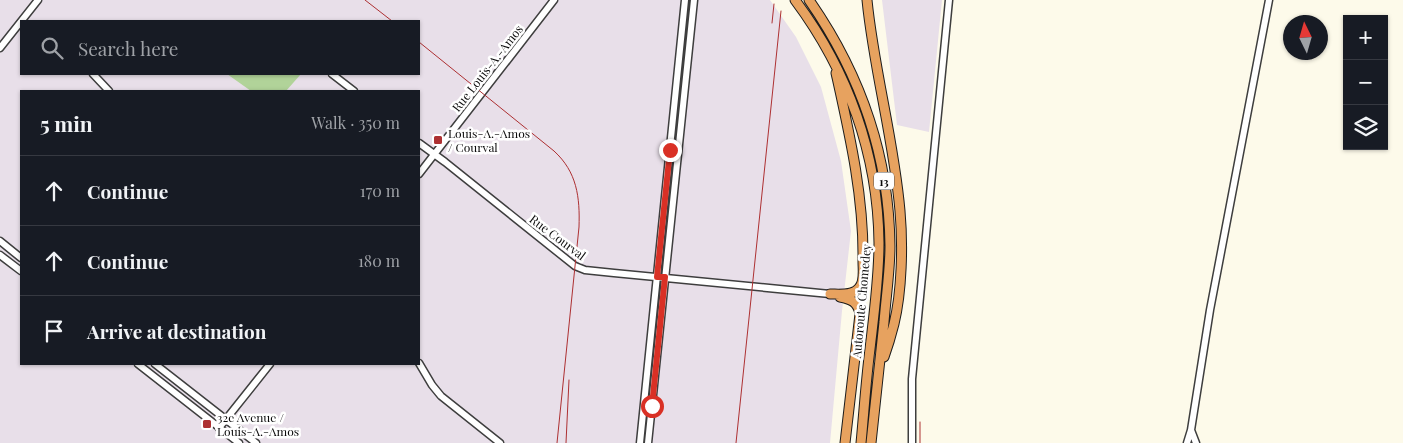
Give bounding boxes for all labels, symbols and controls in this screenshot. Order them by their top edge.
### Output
north arrow [1283,15,1328,60]
map controls [1343,15,1388,150]
button: + [1343,15,1388,60]
search box [20,20,420,75]
street label: Rue Louis-A.-Amos [448,21,526,115]
icon: search [38,34,66,62]
text: Search here [78,35,178,61]
button: − [1343,60,1388,105]
button: layers [1343,105,1388,150]
text: 5 min [40,109,93,137]
text: Walk · 350 m [311,112,400,133]
place label: Louis-A.-Amos / Courval [448,125,530,155]
marker: Louis-A.-Amos / Courval [432,134,444,146]
route end [659,139,682,162]
road number: 13 [874,172,894,190]
icon: ahead [40,177,68,205]
text: Continue [87,178,168,204]
text: 170 m [360,180,400,201]
street label: Rue Courval [527,211,590,264]
street label: Autoroute Chomedey [848,243,874,360]
icon: ahead [40,247,68,275]
text: Continue [87,248,168,274]
text: 180 m [358,250,400,271]
icon: arrive [40,317,68,345]
text: Arrive at destination [87,318,267,344]
route start [641,395,664,418]
place label: 32e Avenue / Louis-A.-Amos [217,409,299,439]
marker: 32e Avenue / Louis-A.-Amos [201,418,213,430]

